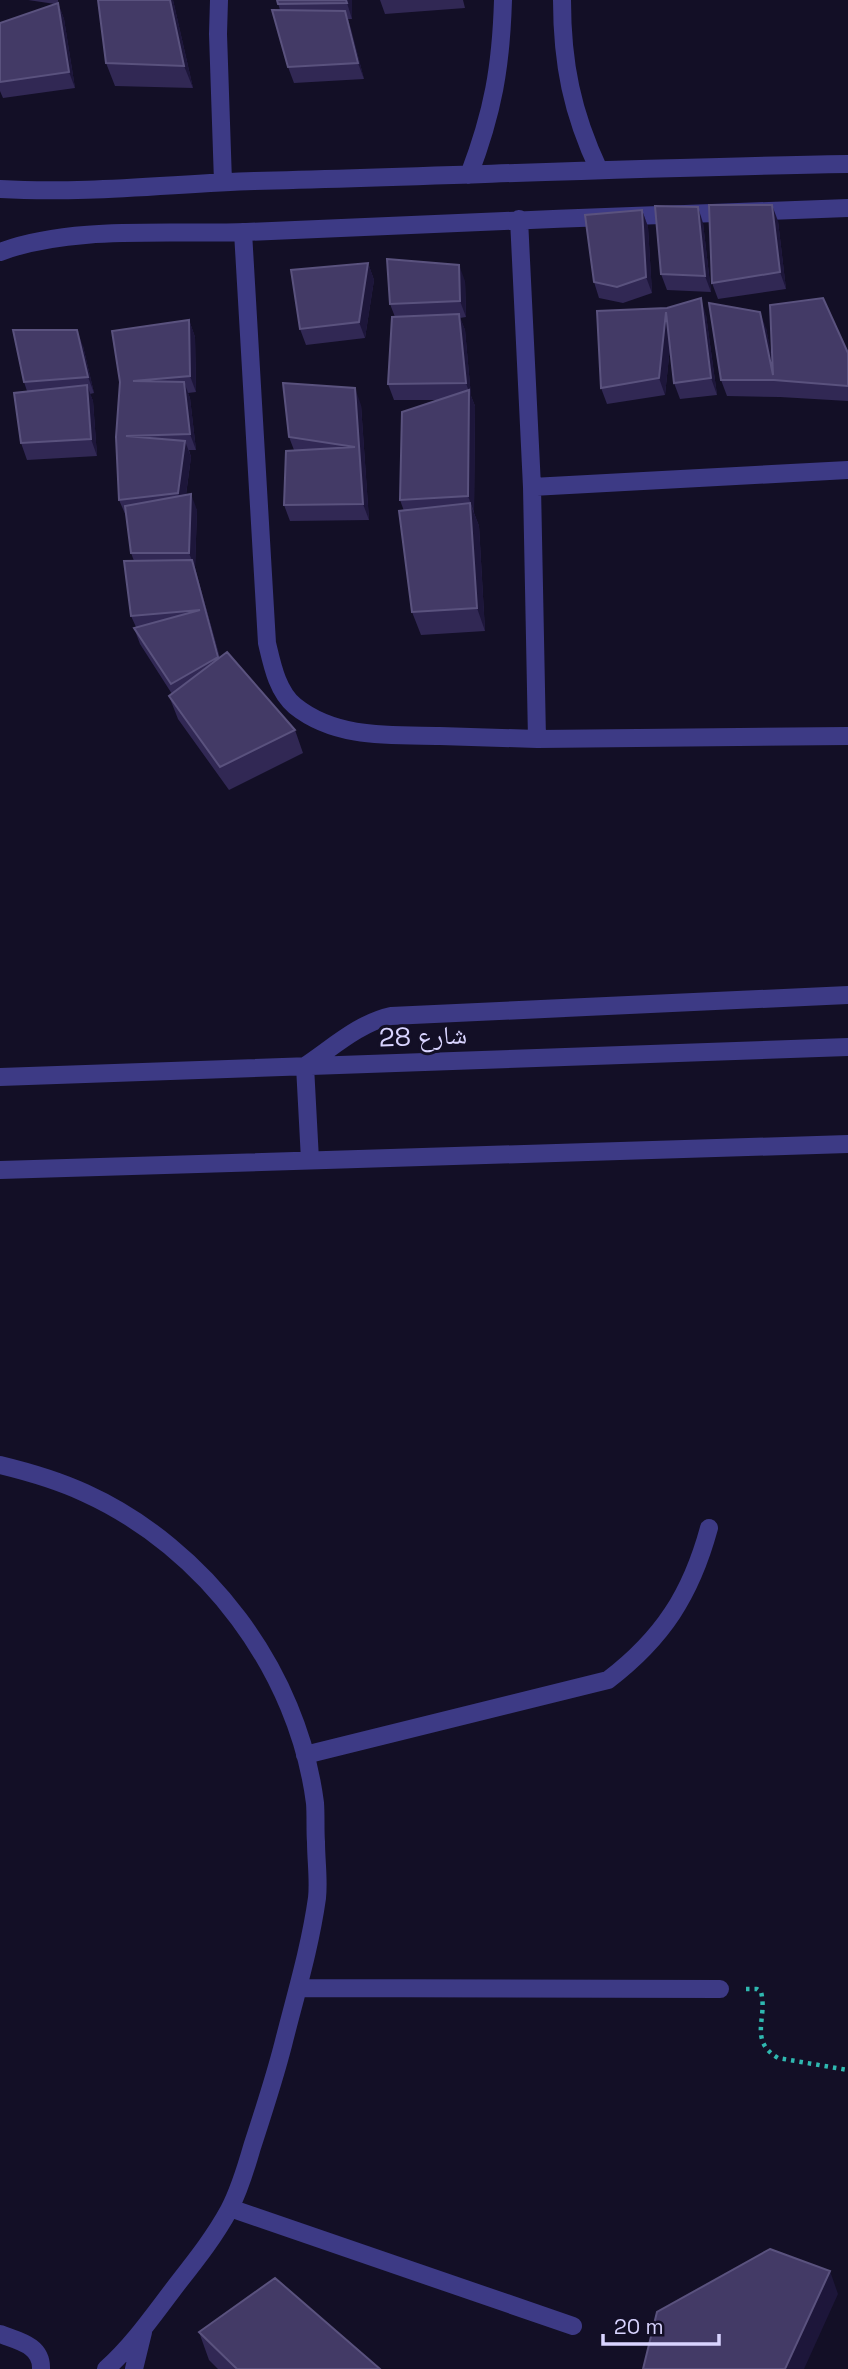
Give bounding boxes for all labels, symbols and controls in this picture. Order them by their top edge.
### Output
street label: شارع 28 [378,1017,468,1055]
scale bar [603,2302,718,2346]
text: 20 m [614,2313,664,2340]

